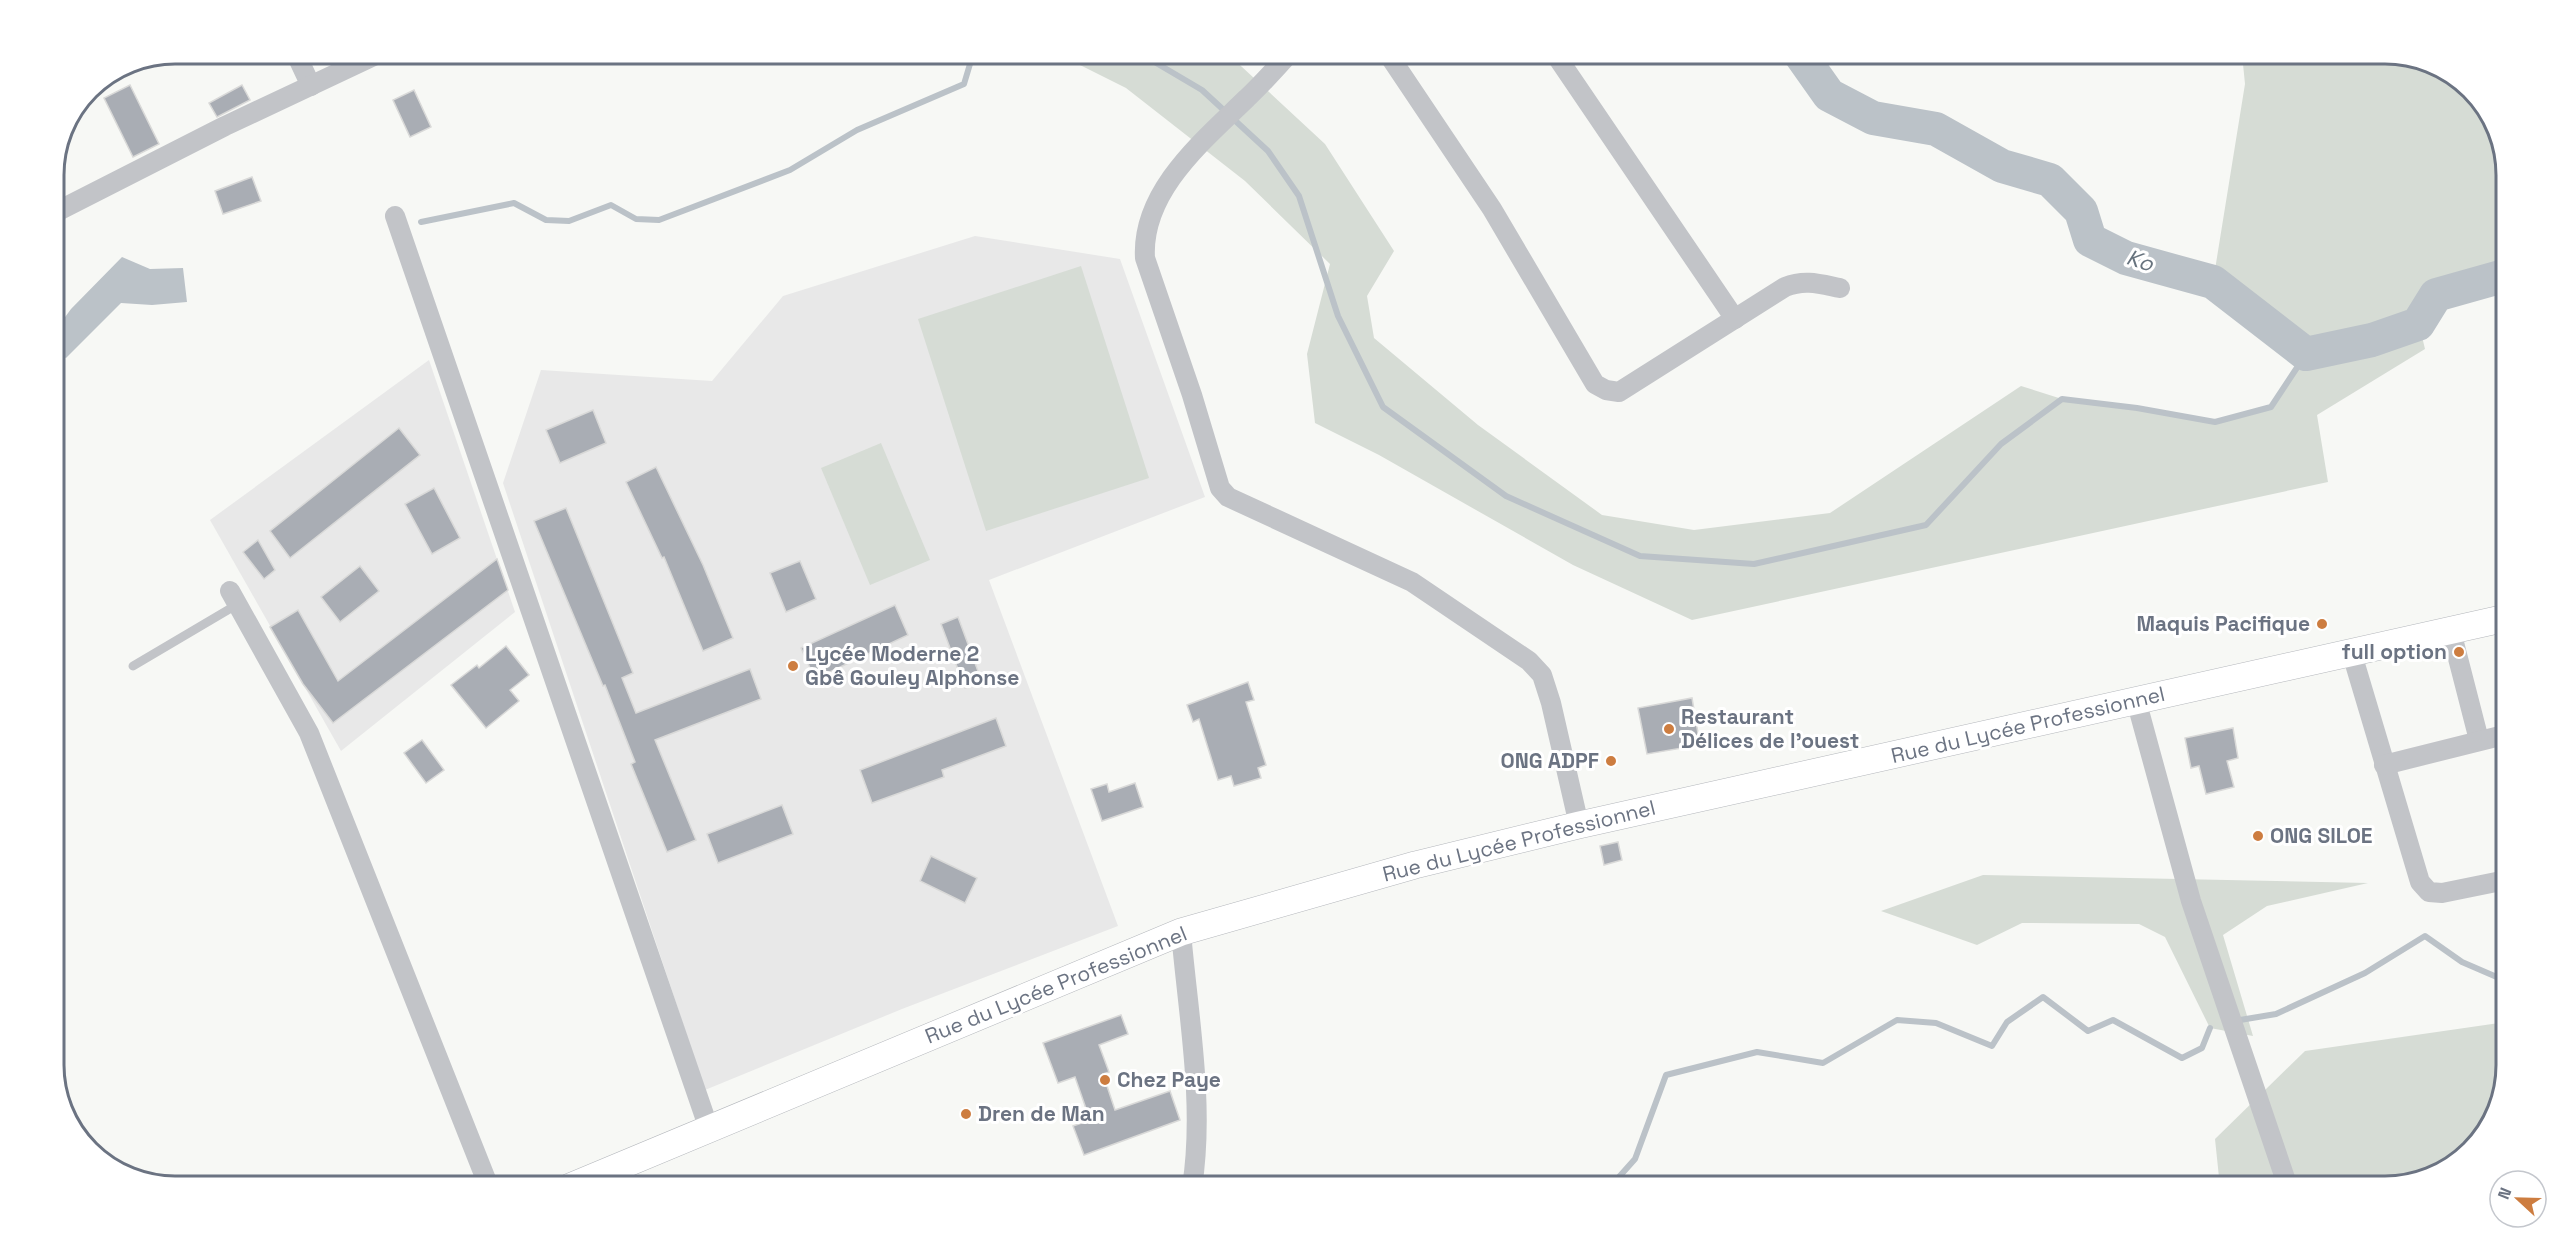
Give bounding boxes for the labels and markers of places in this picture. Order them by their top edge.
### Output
place label: Maquis Pacifique [2136,610,2310,637]
marker: Maquis Pacifique [2315,617,2329,631]
place label: full option [2342,638,2447,665]
place label: Lycée Moderne 2 Gbê Gouley Alphonse [805,640,1019,691]
marker: full option [2452,645,2466,659]
marker: Lycée Moderne 2 Gbê Gouley Alphonse [786,659,800,673]
place label: Restaurant Délices de l'ouest [1681,703,1859,754]
marker: Restaurant Délices de l'ouest [1662,722,1676,736]
place label: ONG ADPF [1501,747,1599,774]
marker: ONG ADPF [1604,754,1618,768]
place label: ONG SILOE [2270,822,2372,849]
marker: ONG SILOE [2251,829,2265,843]
place label: Chez Paye [1117,1066,1221,1093]
marker: Chez Paye [1098,1073,1112,1087]
place label: Dren de Man [978,1100,1105,1127]
marker: Dren de Man [959,1107,973,1121]

